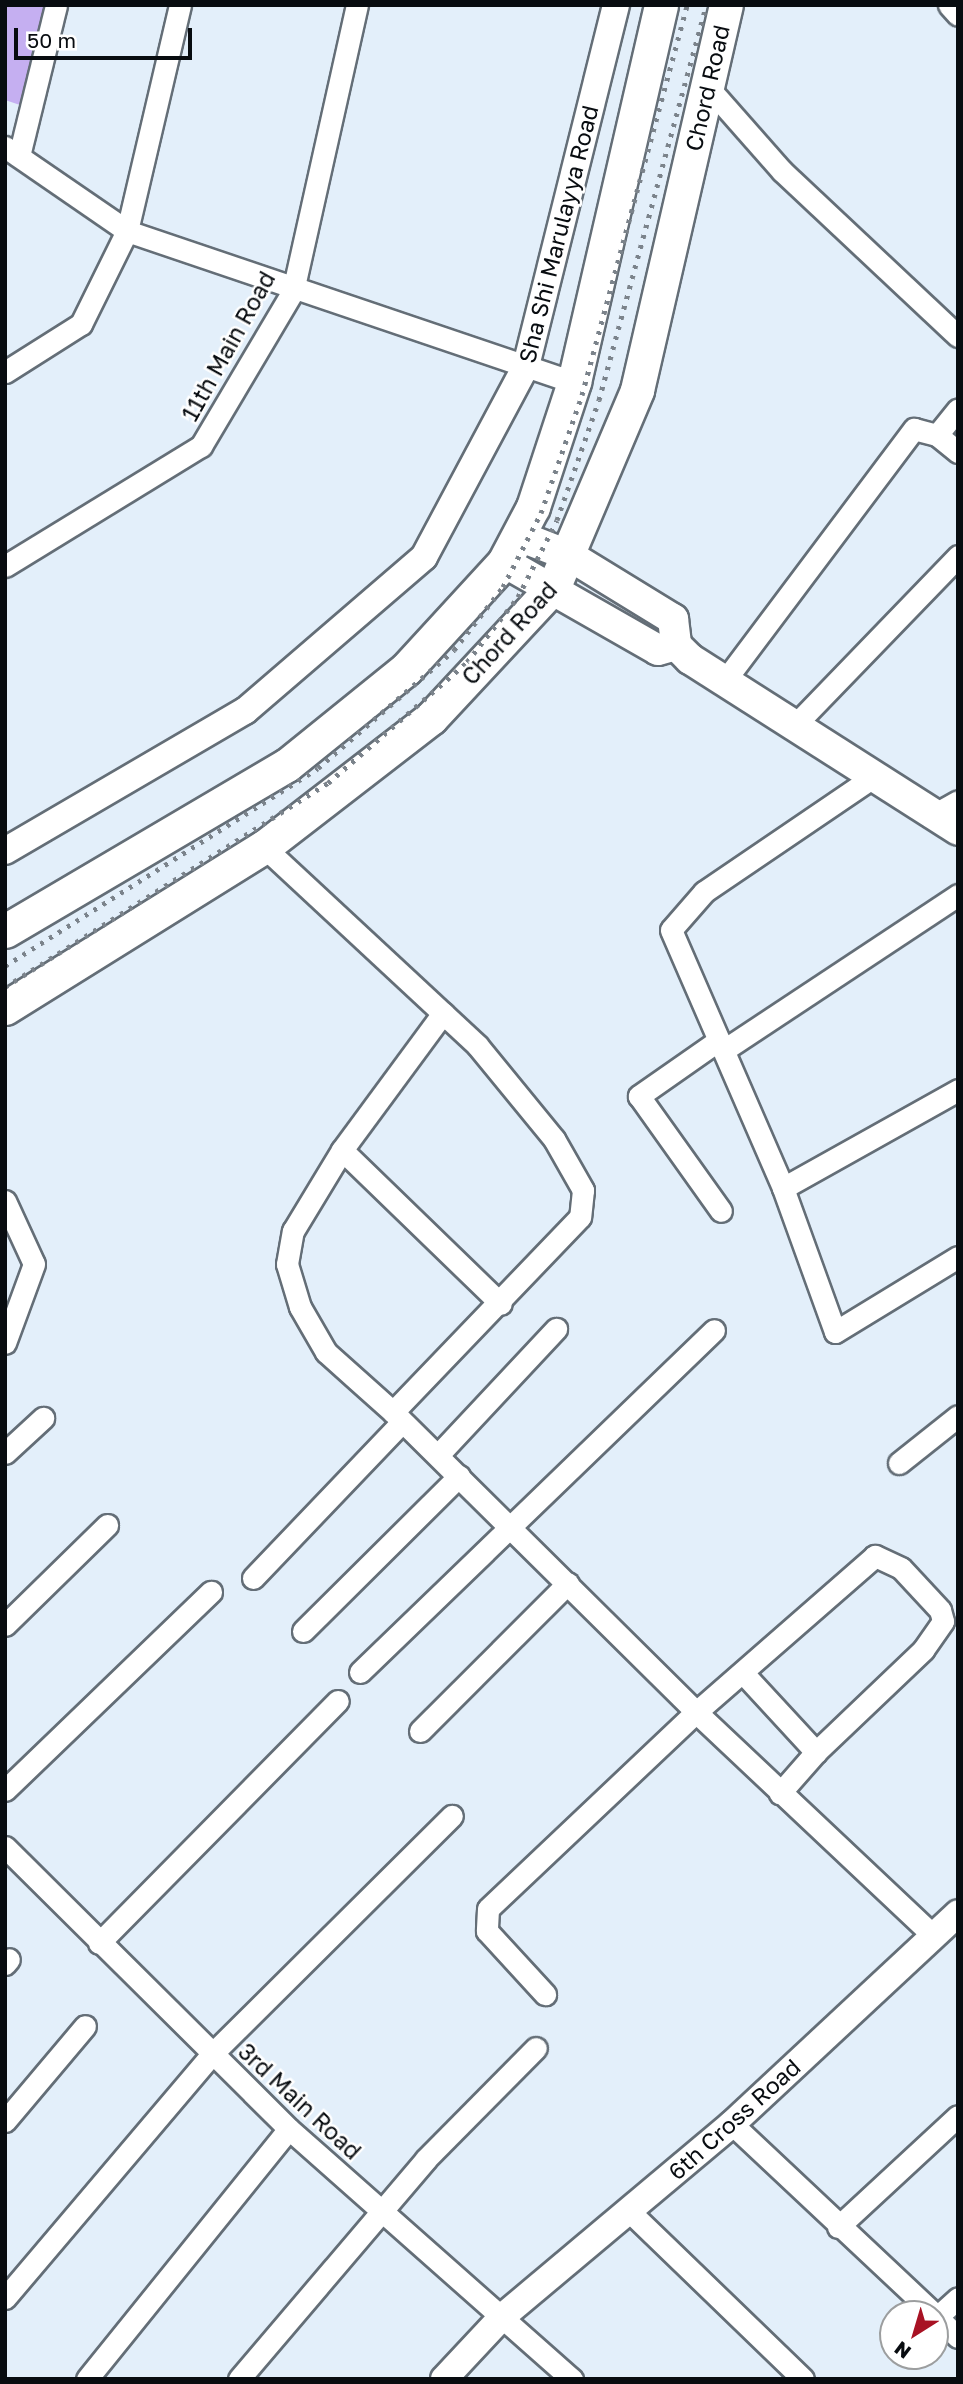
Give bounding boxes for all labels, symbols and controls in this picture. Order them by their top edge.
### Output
scale bar [18,14,196,58]
street label: Chord Road [679,22,735,154]
text: 50 m [27,27,76,53]
street label: Sha Shi Marulayya Road [513,102,603,366]
street label: 11th Main Road [176,266,280,426]
street label: Chord Road [456,576,562,690]
street label: 3rd Main Road [233,2037,367,2165]
street label: 6th Cross Road [662,2053,806,2185]
north arrow [879,2300,949,2370]
text: N [890,2337,915,2364]

